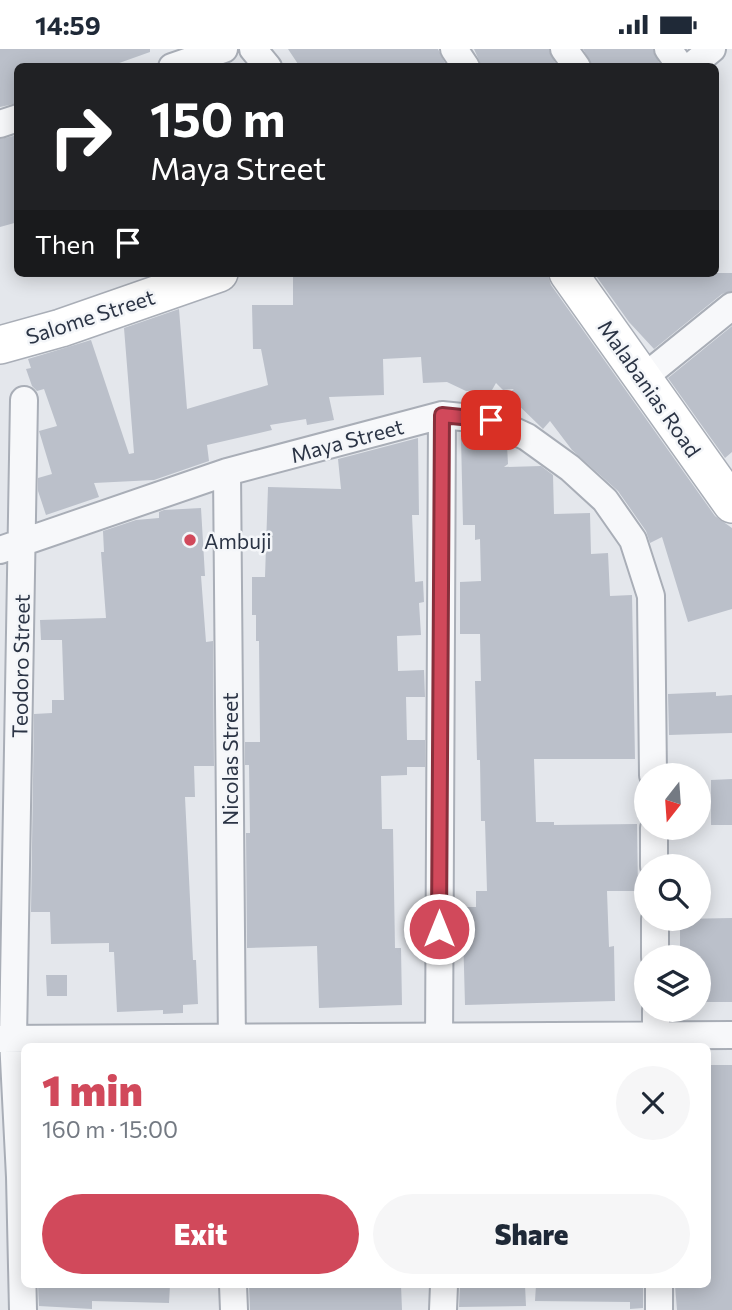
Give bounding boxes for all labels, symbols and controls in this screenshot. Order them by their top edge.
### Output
text: 14:59 [35,9,101,40]
text: 150 m [150,87,285,147]
icon: right [35,91,126,182]
text: Maya Street [150,147,326,187]
icon: arrive [109,224,147,262]
text: Then [35,228,95,259]
street label: Salome Street [22,283,158,349]
street label: Malabanias Road [593,315,707,461]
pin [461,390,521,450]
icon: arrive [472,401,510,439]
street label: Maya Street [288,413,406,467]
place label: Ambuji [204,528,272,553]
marker: Ambuji [182,532,198,548]
street label: Teodoro Street [6,594,34,738]
street label: Nicolas Street [217,692,242,826]
north arrow [634,763,710,840]
map controls [634,763,711,1022]
button: search [634,854,711,931]
position arrow [402,892,476,966]
button: layers [634,945,711,1022]
text: 1 min [42,1063,143,1115]
button: close [616,1066,690,1140]
text: 160 m · 15:00 [42,1115,178,1143]
button: Exit [42,1194,359,1274]
button: Share [373,1194,690,1274]

